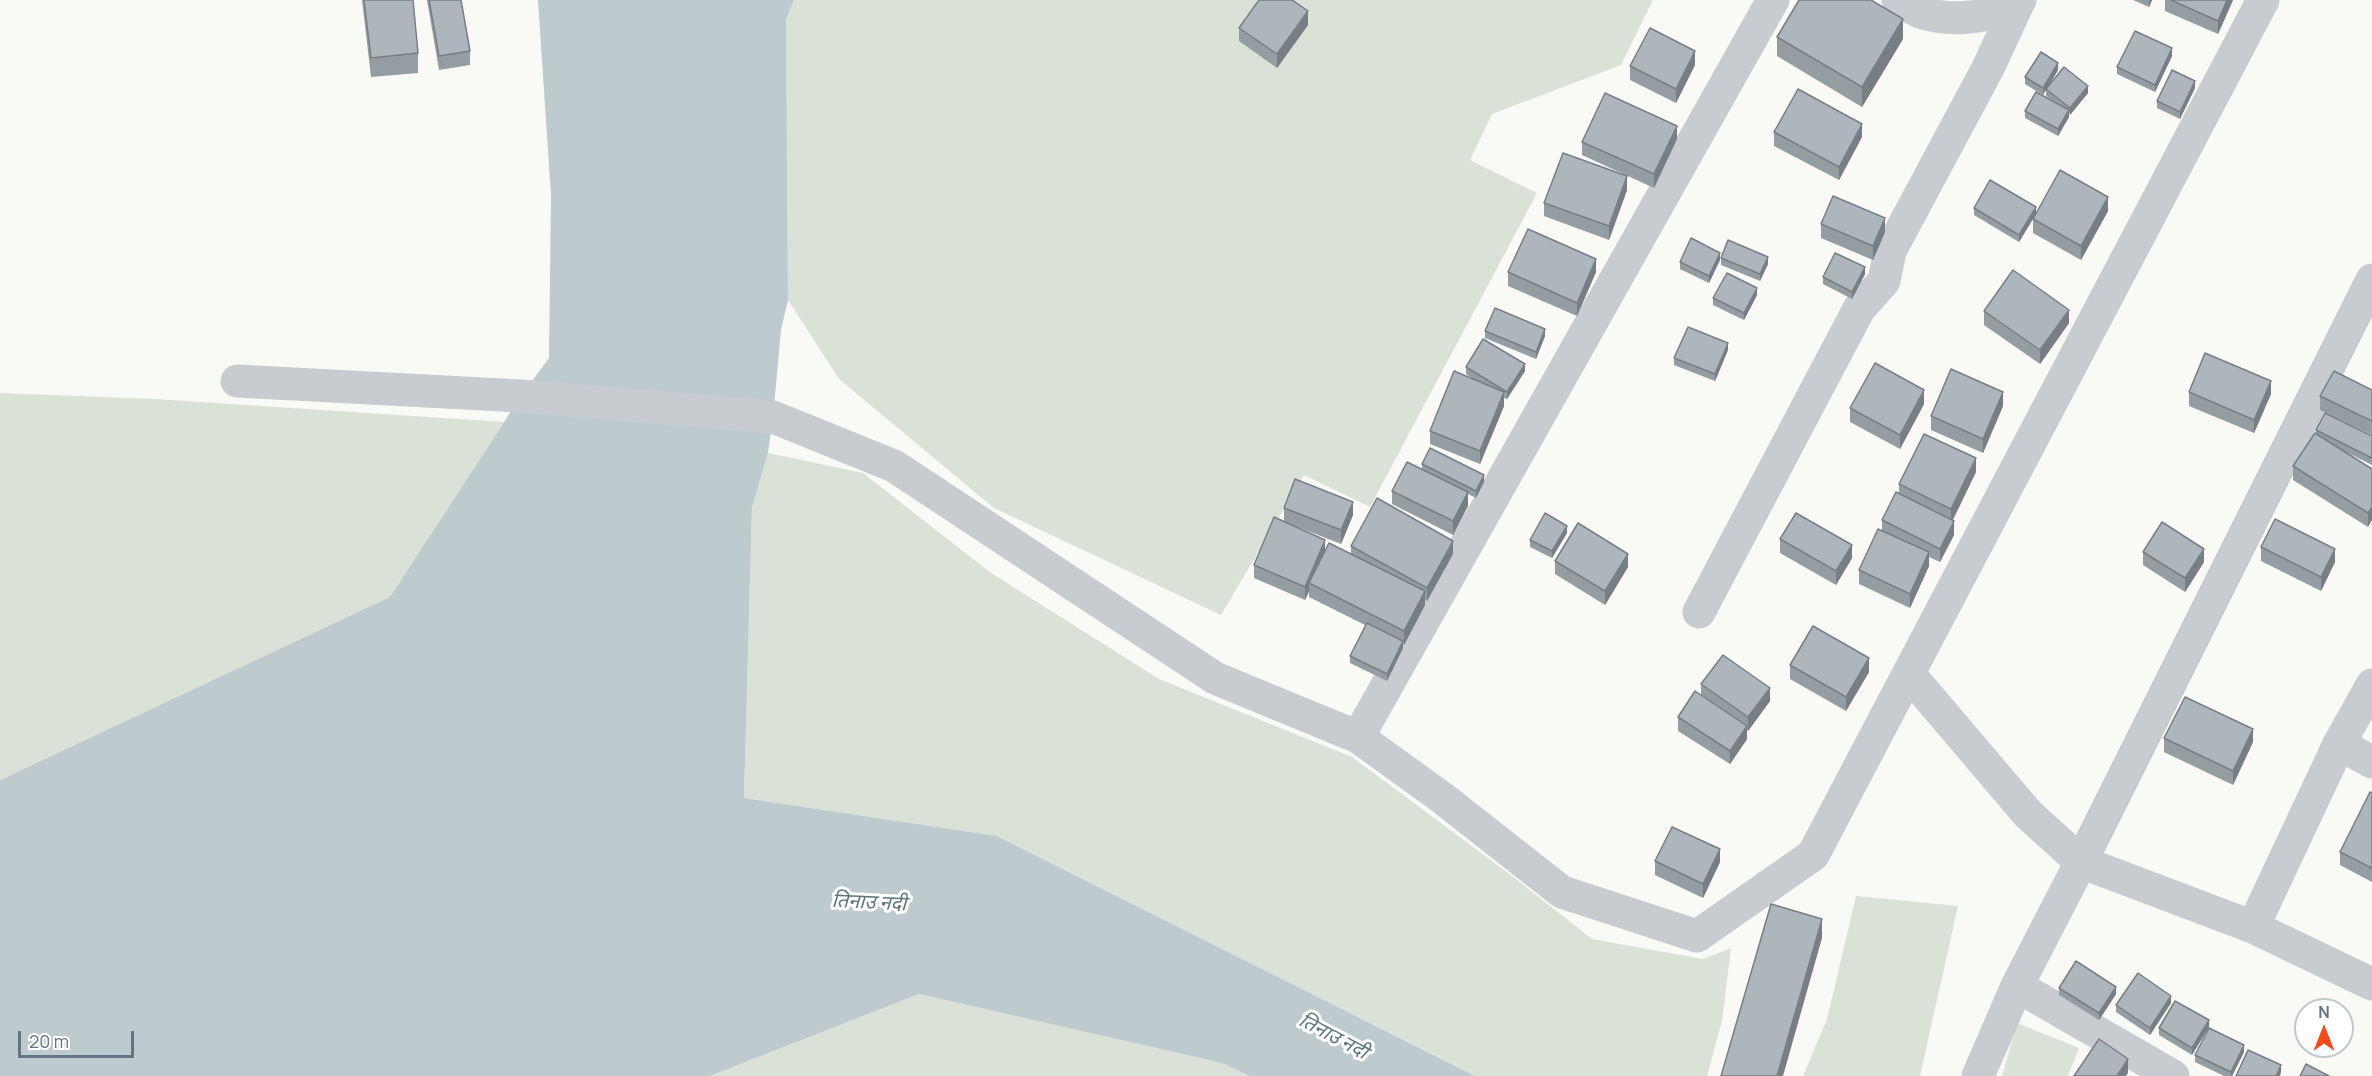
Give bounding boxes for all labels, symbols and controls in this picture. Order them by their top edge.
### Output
water label: तिनाउ नदी [831,889,907,917]
north arrow [2294,998,2354,1058]
text: N [2318,1001,2330,1023]
water label: तिनाउ नदी [1294,1009,1372,1065]
scale bar [21,1019,136,1057]
text: 20 m [29,1029,69,1053]

